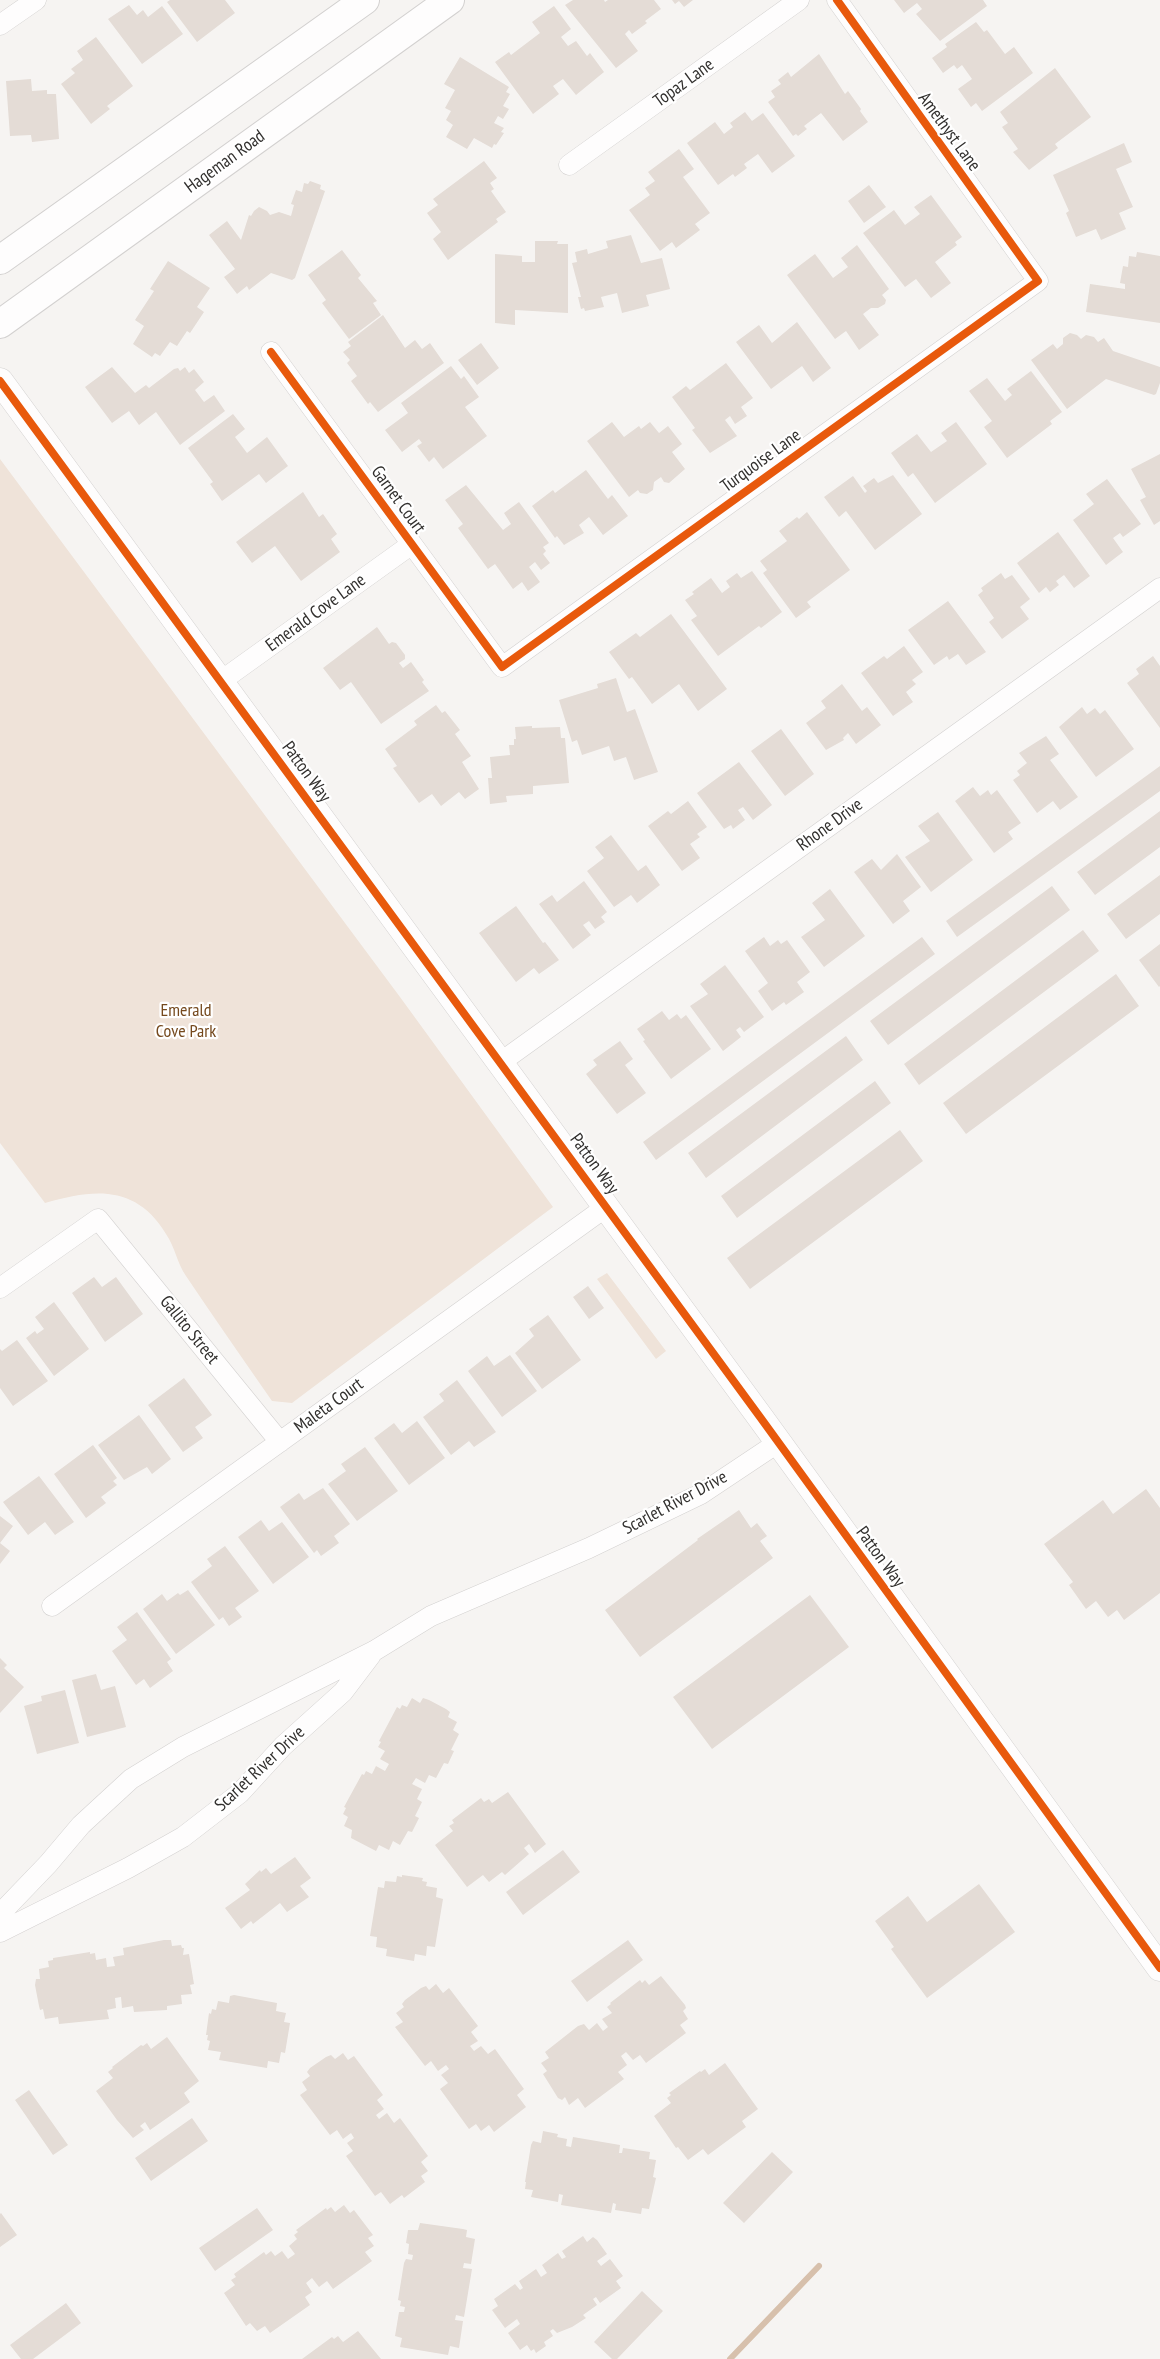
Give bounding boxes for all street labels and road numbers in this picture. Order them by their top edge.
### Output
street label: Topaz Lane [650,54,718,112]
street label: Amethyst Lane [913,88,985,176]
street label: Hageman Road [181,126,269,198]
street label: Turquoise Lane [717,425,805,497]
street label: Garnet Court [366,462,430,538]
street label: Emerald Cove Lane [262,570,370,656]
street label: Patton Way [277,738,335,806]
street label: Rhone Drive [793,794,867,856]
street label: Patton Way [565,1130,623,1198]
street label: Gallito Street [155,1291,223,1369]
street label: Maleta Court [290,1374,368,1438]
street label: Scarlet River Drive [619,1466,731,1540]
street label: Patton Way [851,1523,909,1591]
street label: Scarlet River Drive [211,1722,309,1816]

